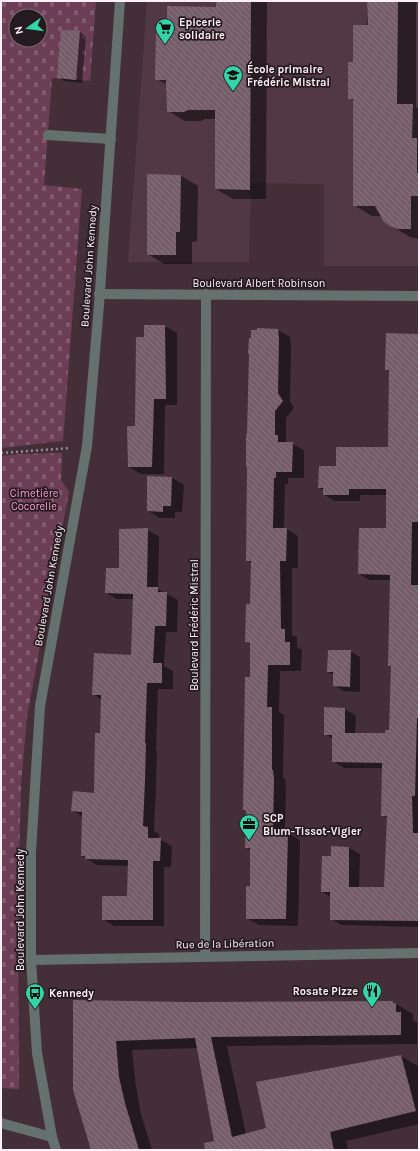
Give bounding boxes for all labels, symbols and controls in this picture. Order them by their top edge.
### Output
north arrow [8,8,48,48]
place label: Epicerie solidaire [179,16,225,42]
supermarket icon: Epicerie solidaire [154,17,176,45]
text: N [12,25,26,36]
place label: École primaire Frédéric Mistral [247,61,330,89]
school or university icon: École primaire Frédéric Mistral [222,64,244,92]
street label: Boulevard John Kennedy [78,205,100,327]
street label: Boulevard Albert Robinson [193,277,325,290]
park label: Cimetière Cocorelle [10,487,59,513]
street label: Boulevard John Kennedy [32,525,66,647]
street label: Boulevard Frédéric Mistral [188,559,201,691]
place label: SCP Blum-Tissot-Vigier [263,812,362,838]
office icon: SCP Blum-Tissot-Vigier [238,813,260,841]
street label: Boulevard John Kennedy [14,849,27,971]
street label: Rue de la Libération [175,937,275,951]
restaurant icon: Rosate Pizze [361,980,383,1008]
bus stop icon: Kennedy [24,982,46,1010]
place label: Rosate Pizze [293,985,358,998]
place label: Kennedy [49,987,94,1000]

